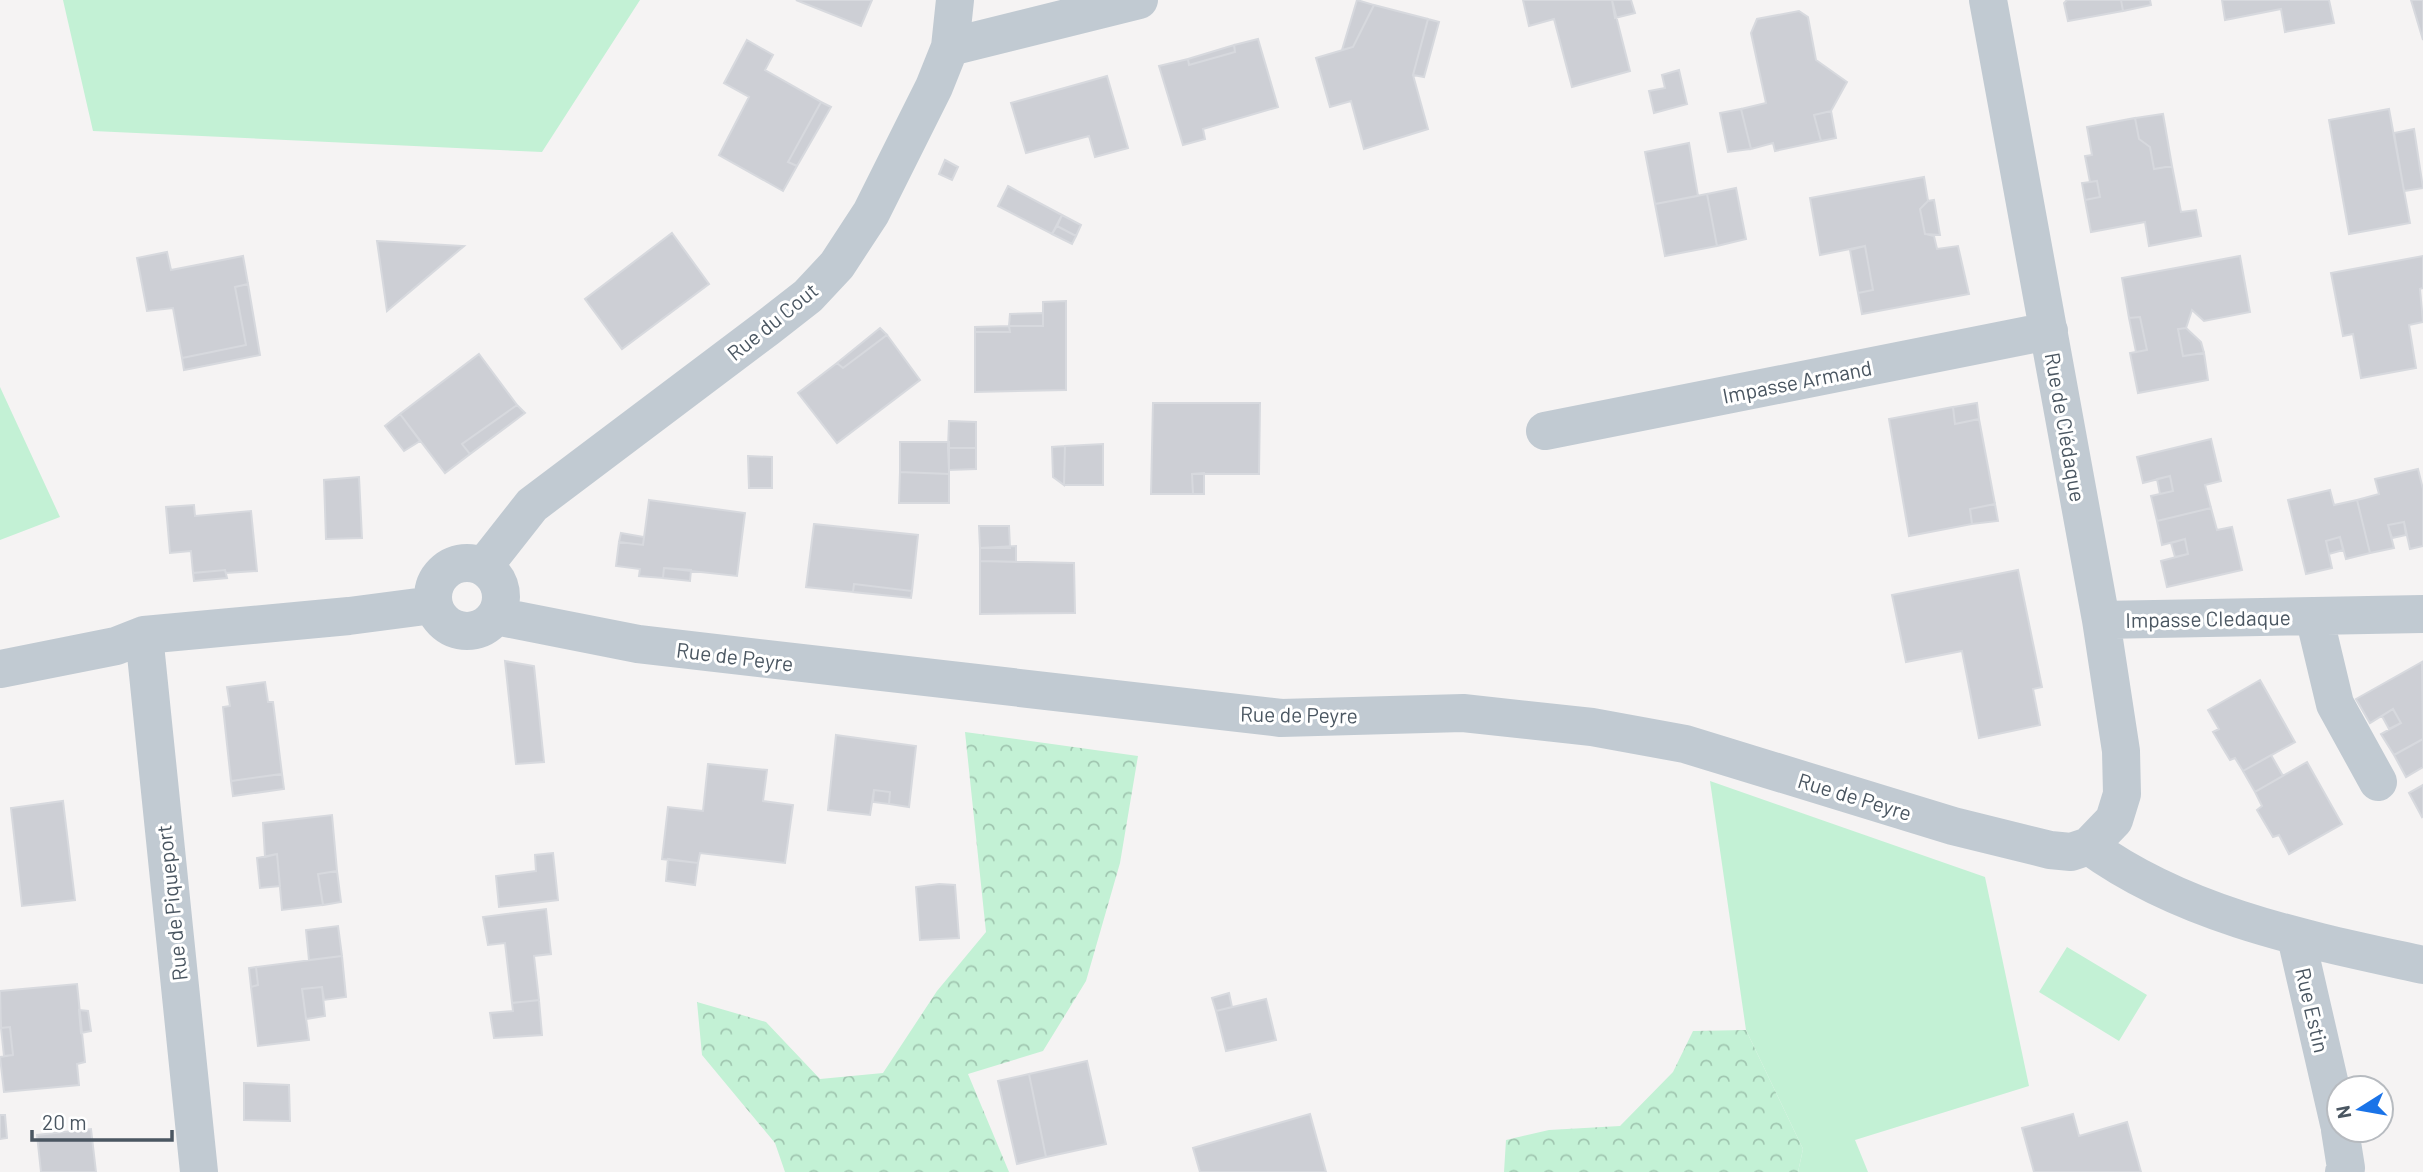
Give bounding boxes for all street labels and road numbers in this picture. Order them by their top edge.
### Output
street label: Rue du Cout [722,277,822,365]
street label: Rue de Clédaque [2041,350,2091,504]
street label: Impasse Armand [1720,354,1874,408]
street label: Impasse Cledaque [2125,604,2291,632]
street label: Rue de Peyre [675,636,795,676]
street label: Rue de Peyre [1240,700,1358,728]
street label: Rue de Peyre [1795,767,1915,825]
street label: Rue de Piqueport [150,824,192,982]
street label: Rue Estin [2291,965,2335,1055]

